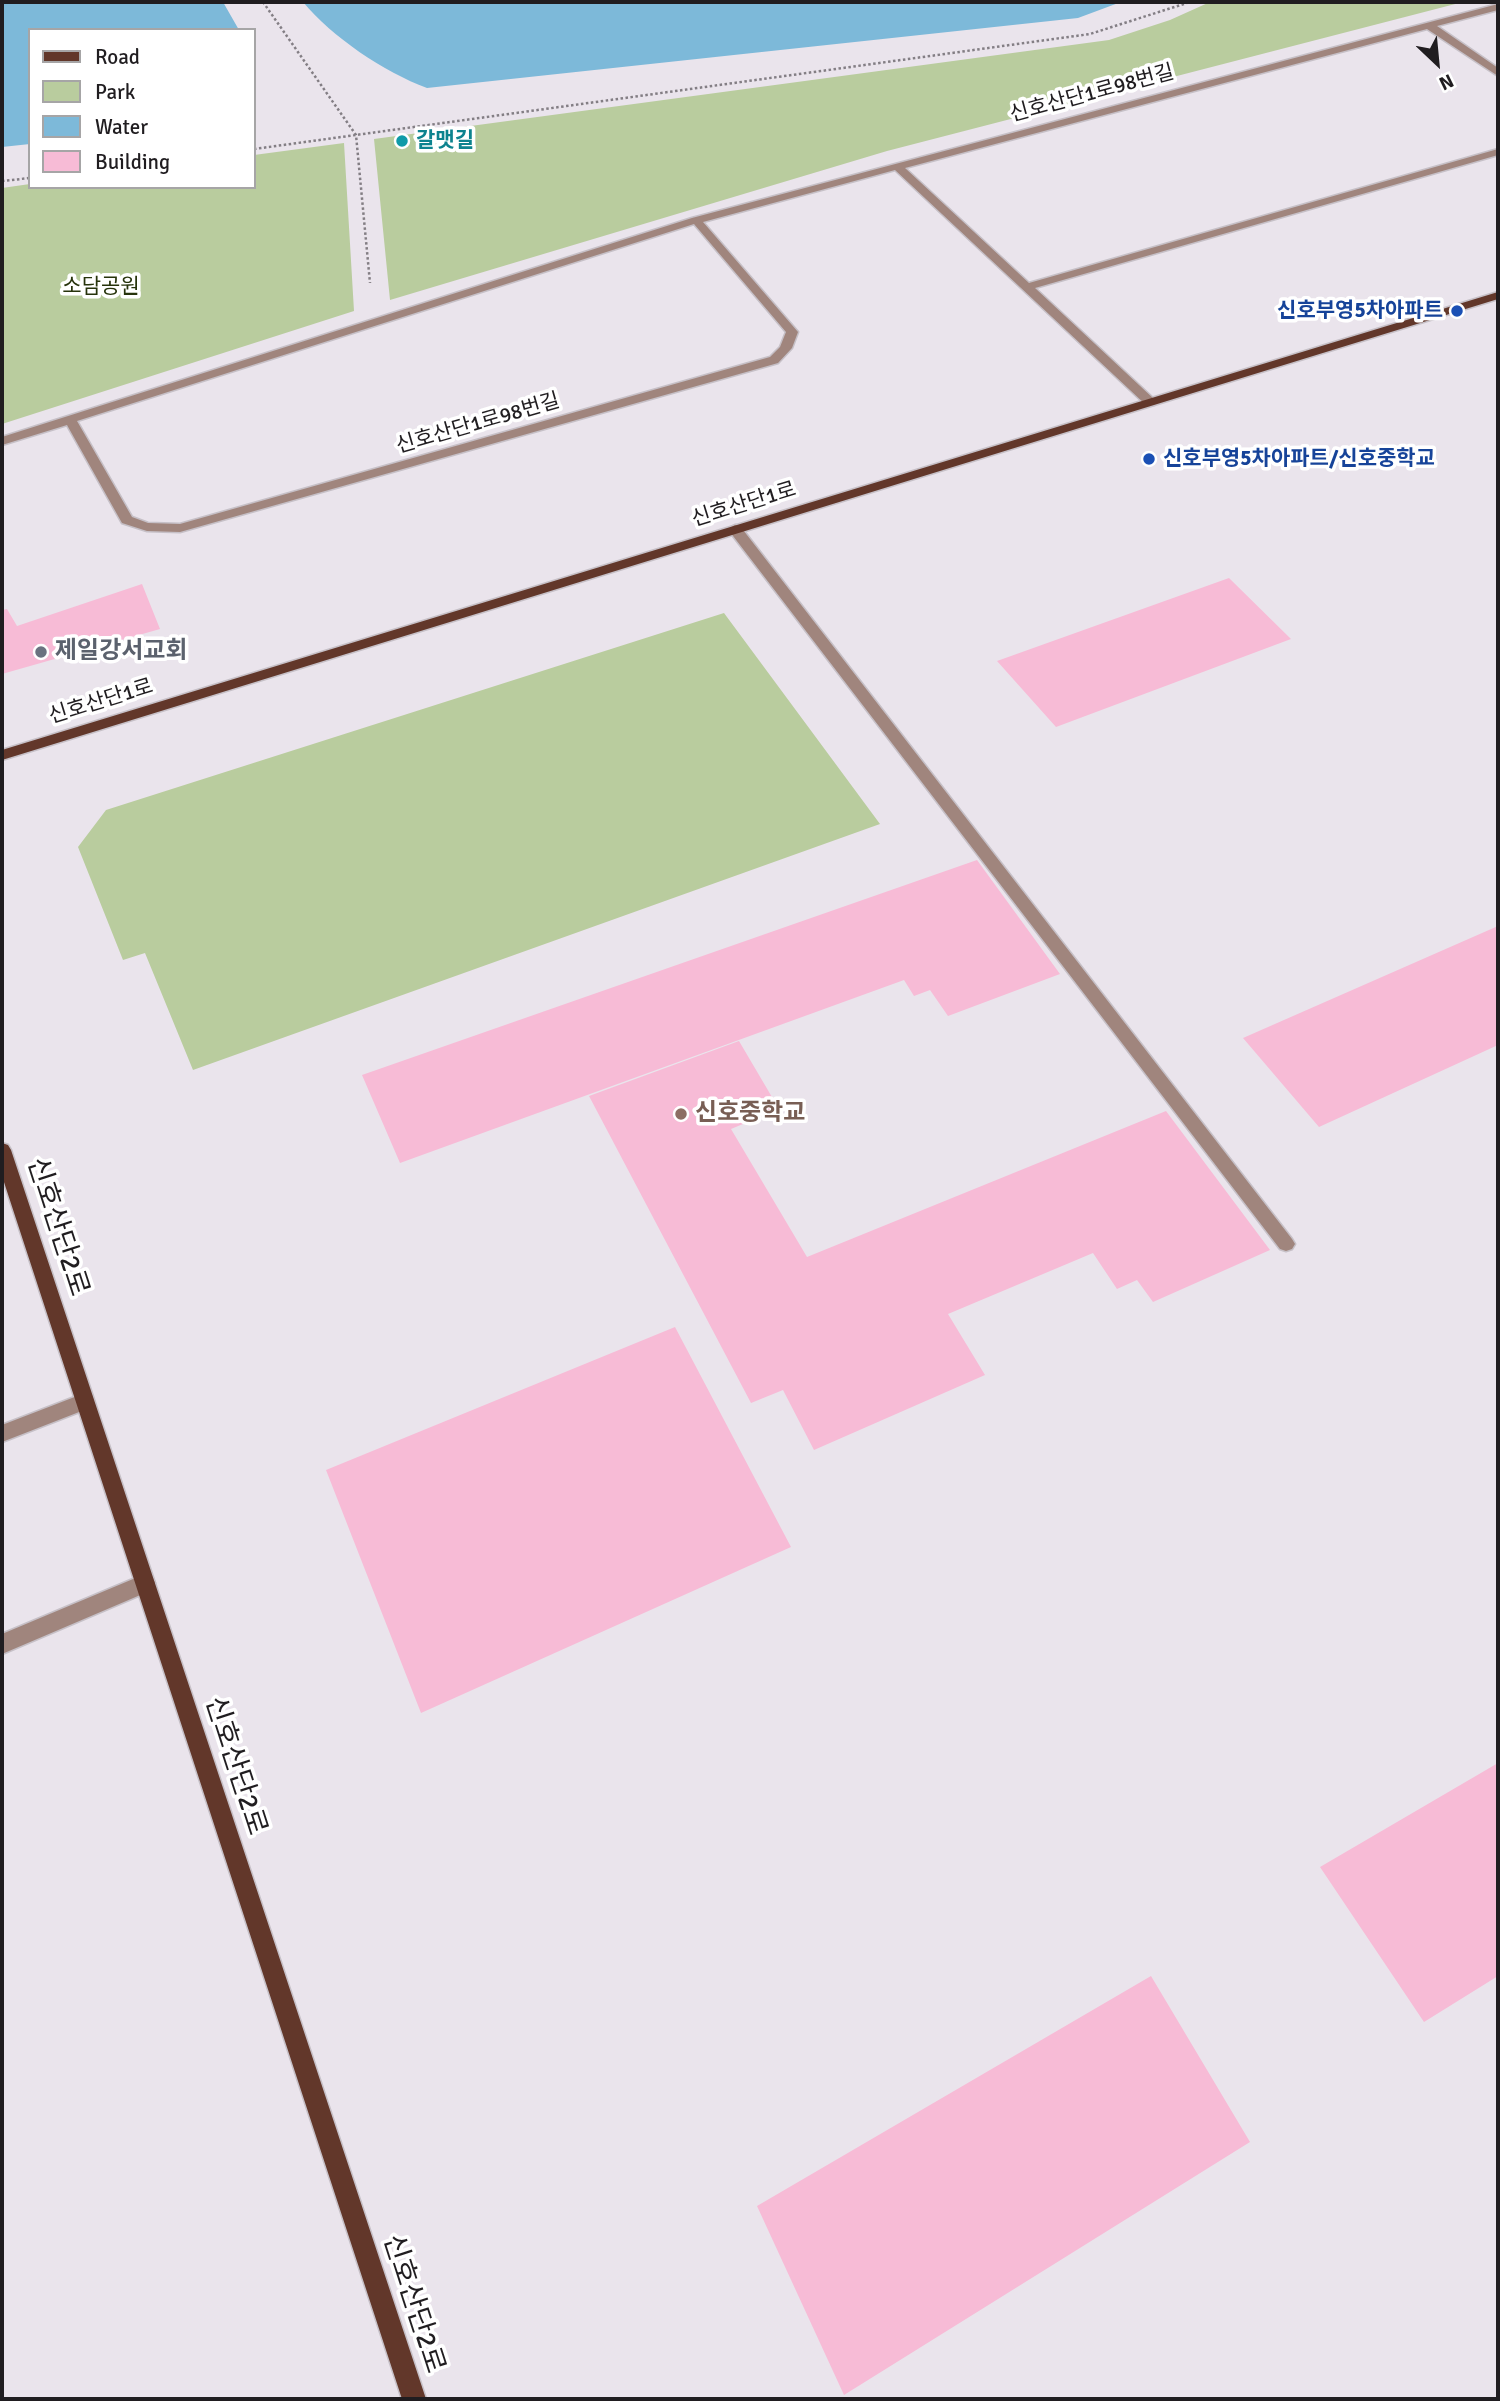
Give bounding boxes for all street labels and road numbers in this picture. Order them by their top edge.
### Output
street label: 신호산단1로98번길 [1007,60,1177,128]
street label: 신호산단1로98번길 [393,389,563,459]
street label: 신호산단1로 [689,477,799,533]
street label: 신호산단1로 [46,674,156,730]
street label: 신호산단2로 [19,1153,95,1301]
street label: 신호산단2로 [197,1692,273,1840]
street label: 신호산단2로 [375,2230,451,2378]

